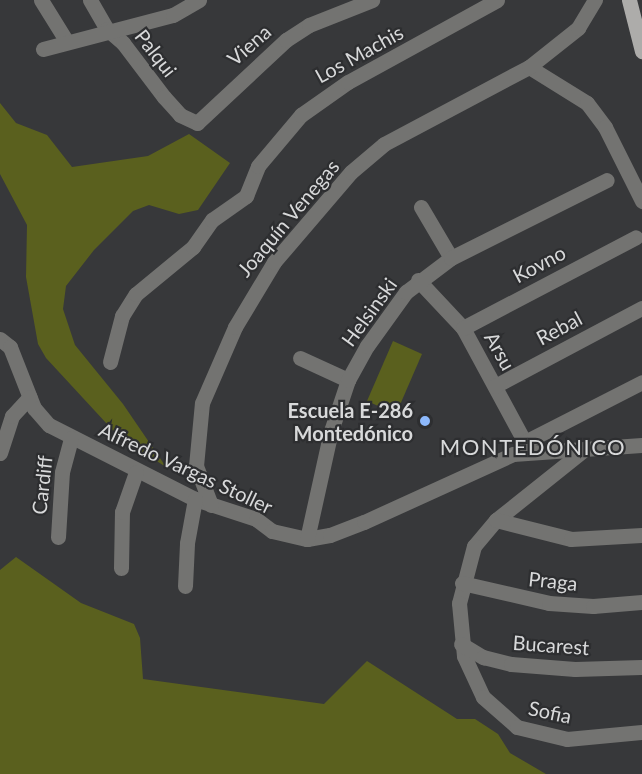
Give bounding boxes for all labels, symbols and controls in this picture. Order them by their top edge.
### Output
street label: Viena [222,20,276,70]
street label: Los Machis [311,20,407,88]
street label: Palqui [130,25,182,81]
street label: Joaquín Venegas [232,154,344,282]
street label: Kovno [508,240,570,288]
street label: Helsinski [336,273,402,351]
street label: Rebal [532,306,586,350]
street label: Arsu [480,327,520,375]
place label: Escuela E-286 Montedónico [288,398,413,445]
marker: Escuela E-286 Montedónico [418,414,432,428]
street label: Alfredo Vargas Stoller [95,417,277,519]
district label: MONTEDÓNICO [440,434,626,460]
street label: Cardiff [27,454,57,516]
street label: Praga [527,566,579,596]
street label: Bucarest [512,630,590,660]
street label: Sofia [526,696,574,728]

